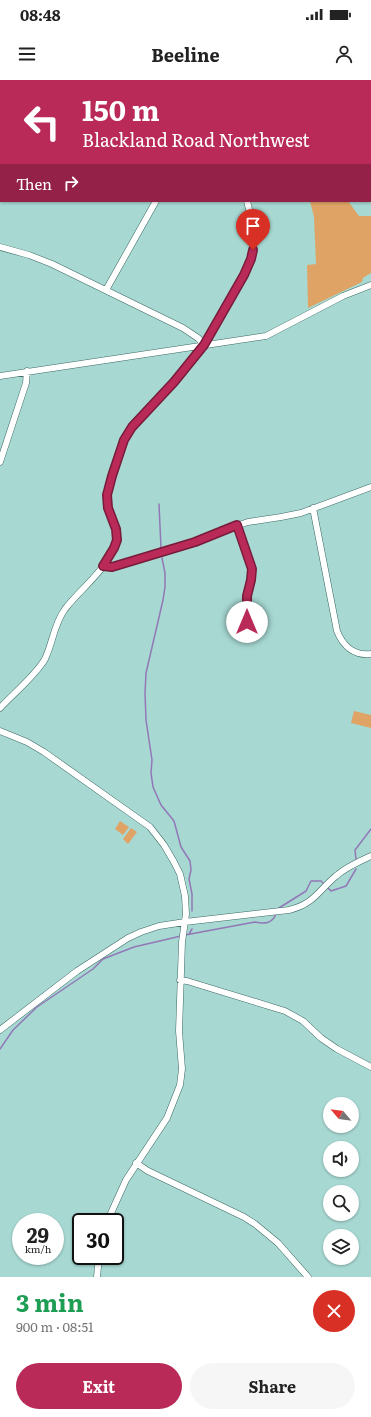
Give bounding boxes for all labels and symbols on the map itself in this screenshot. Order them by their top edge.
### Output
pin [236,209,270,250]
position arrow [226,601,268,643]
north arrow [323,1097,359,1133]
speed limit sign: 30 [72,1213,124,1265]

